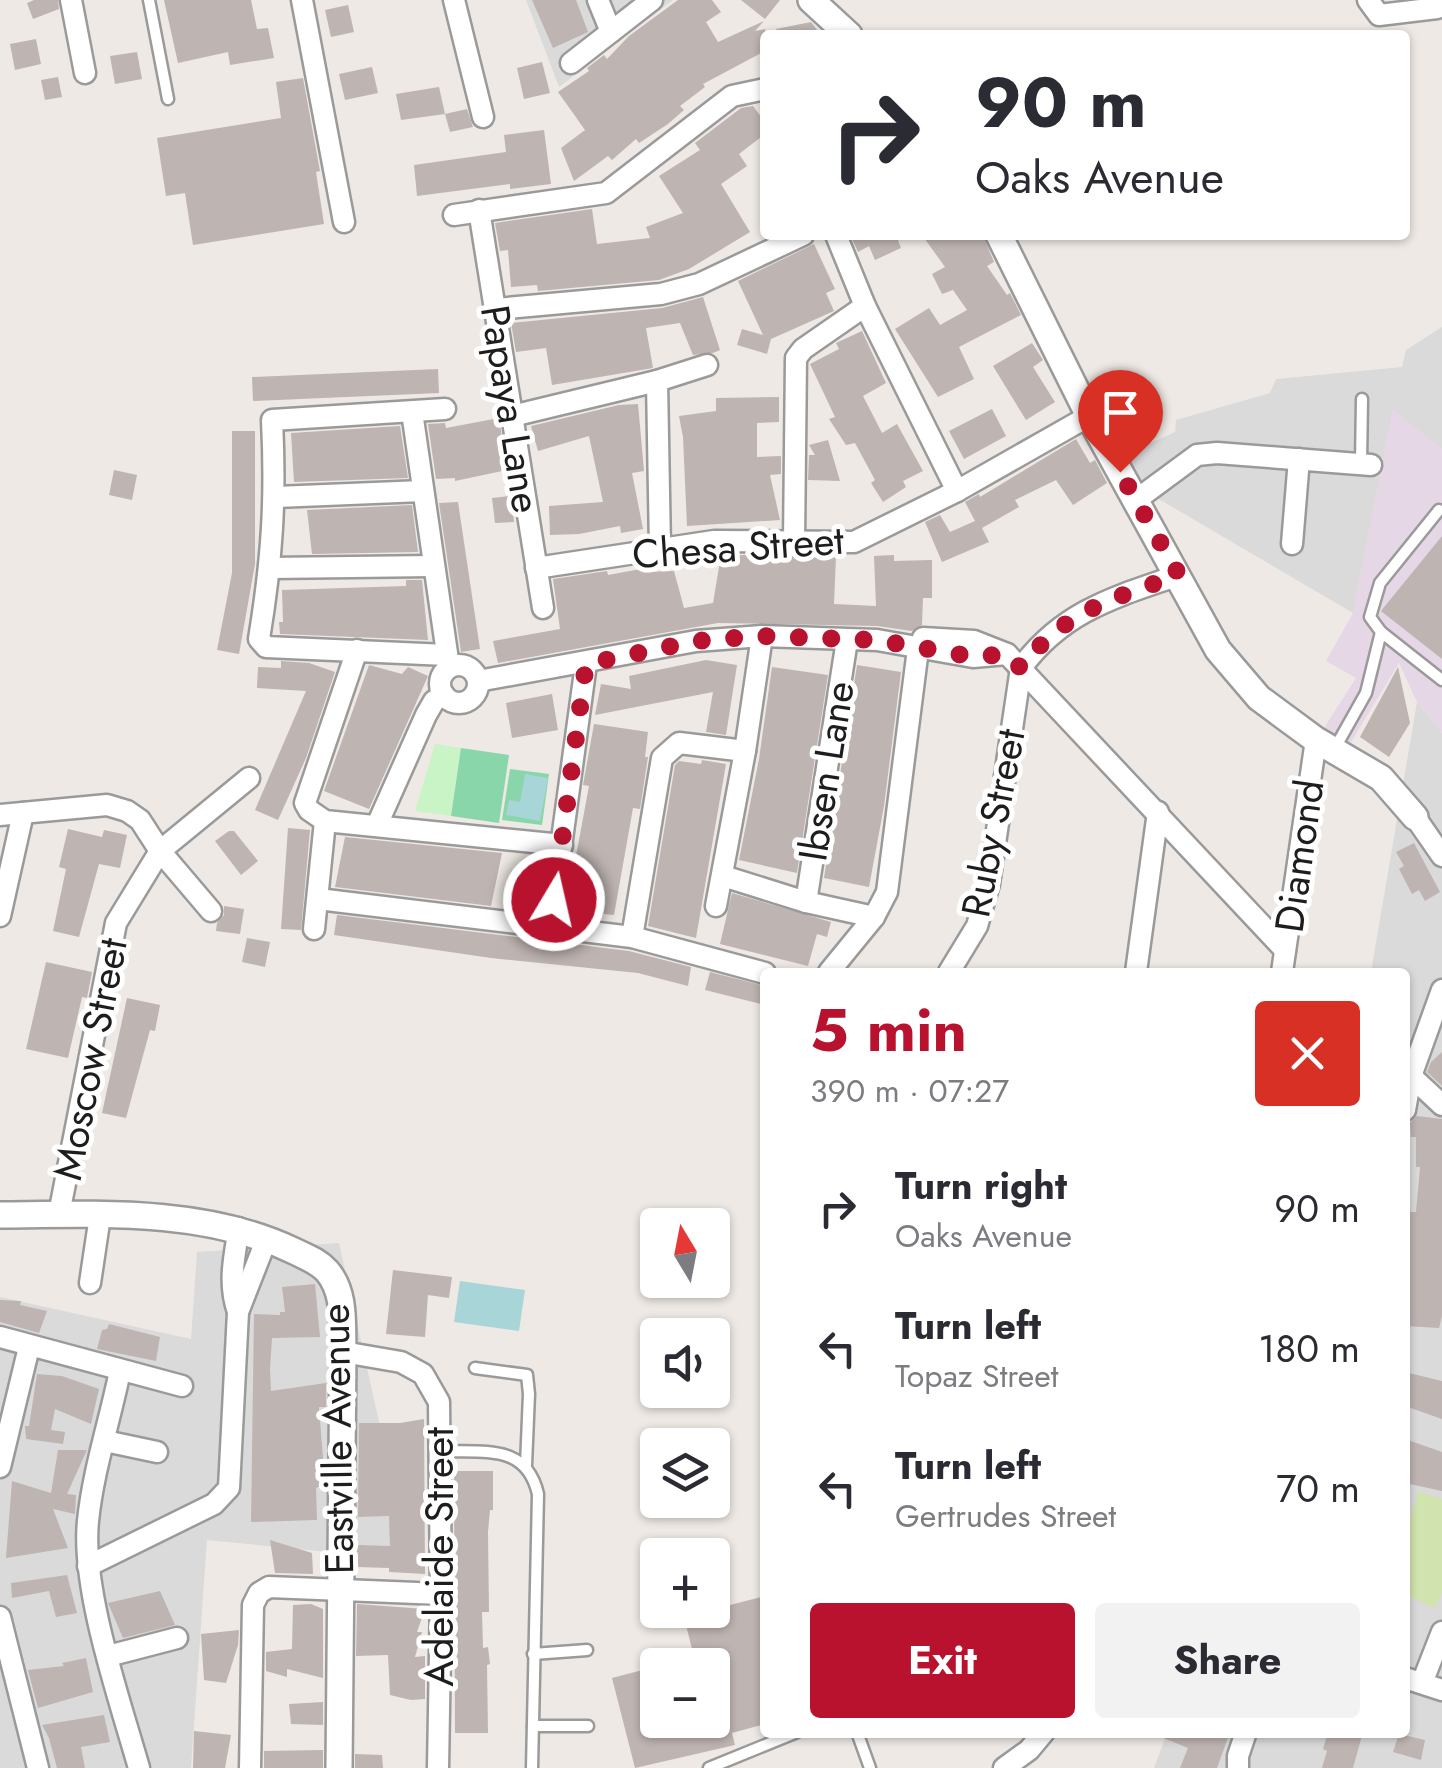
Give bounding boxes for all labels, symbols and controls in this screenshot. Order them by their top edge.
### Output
text: 90 m [975,52,1147,153]
icon: right [810,70,940,200]
text: Oaks Avenue [975,145,1224,210]
street label: Papaya Lane [466,301,556,517]
pin [1078,370,1163,473]
icon: arrive [1093,385,1148,440]
street label: Chesa Street [630,511,846,583]
street label: Ibsen Lane [783,677,869,865]
street label: Ruby Street [946,724,1040,922]
street label: Diamond [1260,776,1338,936]
position arrow [502,848,606,952]
street label: Moscow Street [38,933,142,1185]
text: 5 min [810,987,967,1074]
button: close [1255,1001,1360,1106]
text: 390 m · 07:27 [810,1068,1009,1114]
text: Turn right [895,1158,1067,1213]
icon: right [810,1181,865,1236]
text: 90 m [1274,1181,1360,1236]
north arrow [640,1208,730,1298]
map controls [640,1208,730,1738]
text: Oaks Avenue [895,1213,1072,1259]
text: Turn left [895,1298,1041,1353]
street label: Eastville Avenue [306,1303,368,1575]
button: sound [640,1318,730,1408]
icon: left [810,1321,865,1376]
text: 180 m [1258,1321,1360,1376]
text: Topaz Street [895,1353,1058,1399]
street label: Adelaide Street [410,1427,468,1687]
button: layers [640,1428,730,1518]
text: Turn left [895,1438,1041,1493]
icon: left [810,1461,865,1516]
text: 70 m [1276,1461,1360,1516]
text: Gertrudes Street [895,1493,1116,1539]
button: + [640,1538,730,1628]
button: Exit [810,1603,1075,1718]
button: Share [1095,1603,1360,1718]
button: − [640,1648,730,1738]

